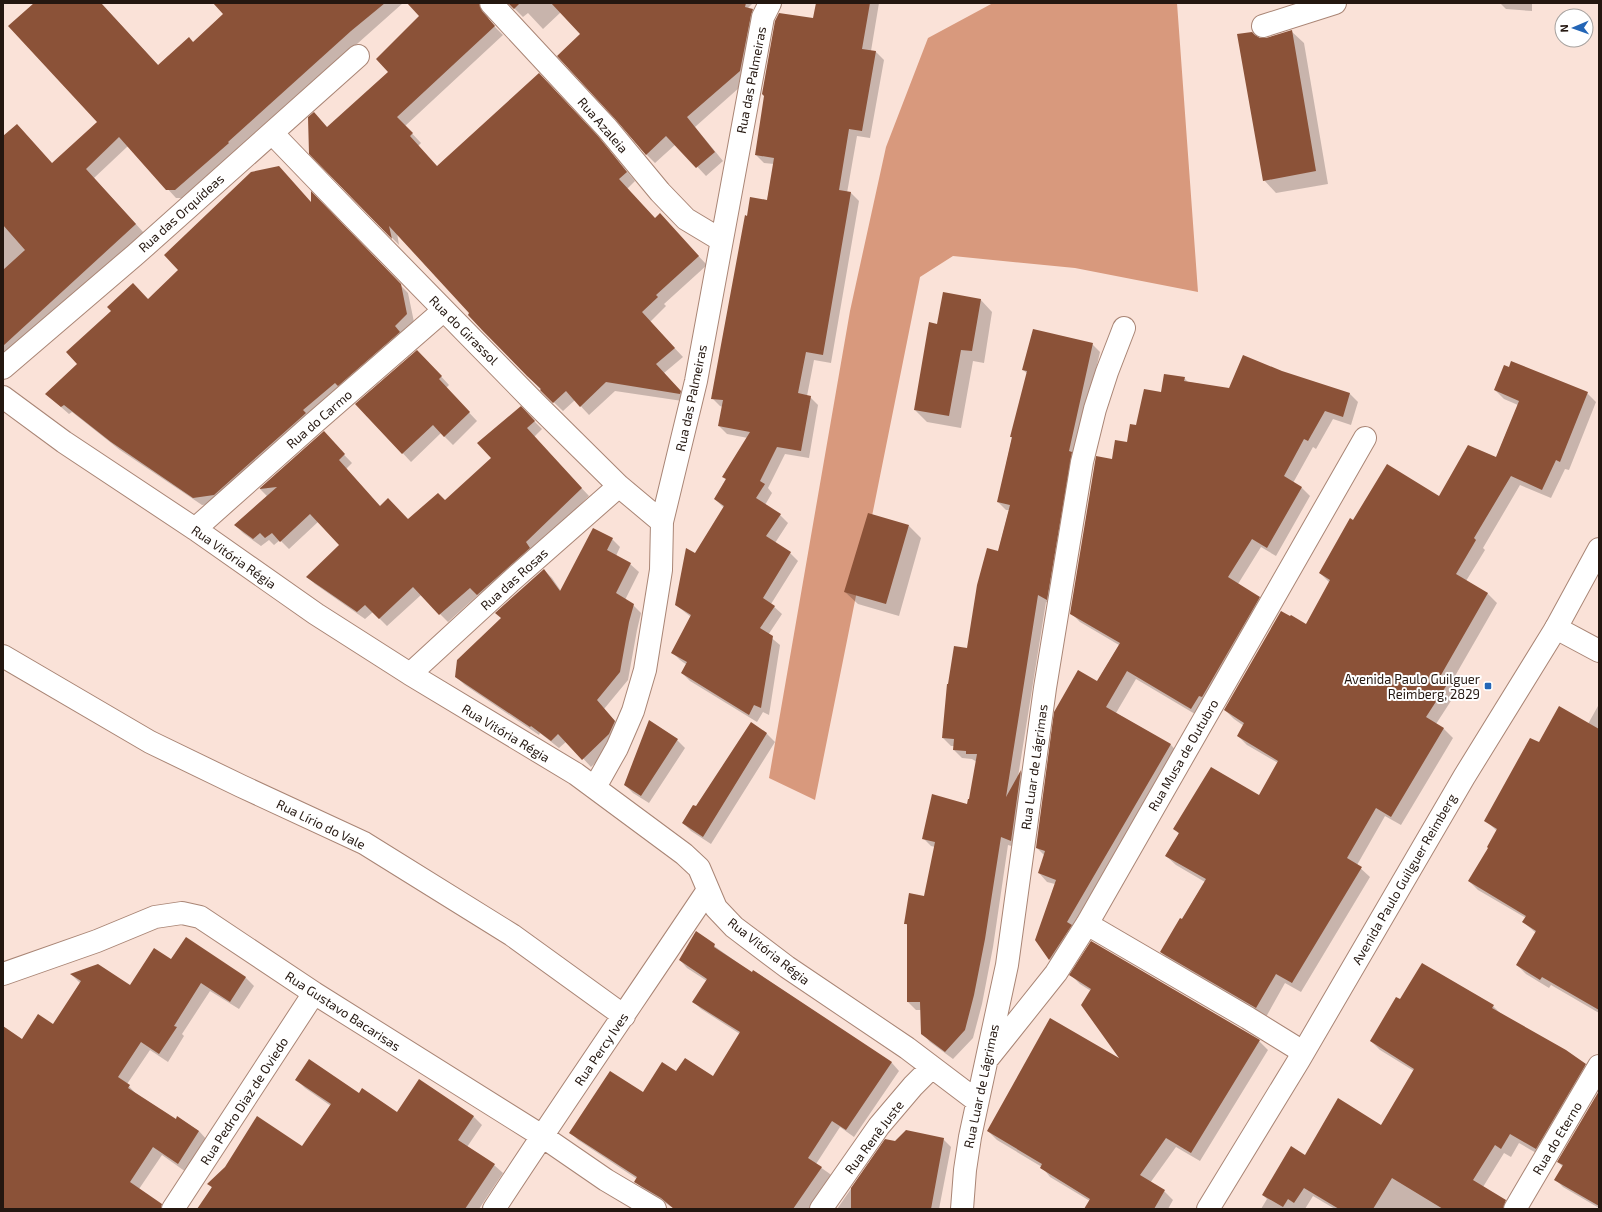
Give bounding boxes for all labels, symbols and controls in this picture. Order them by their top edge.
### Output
north arrow [1554,8,1594,48]
text: N [1557,24,1570,33]
street label: Rua das Palmeiras [733,25,769,135]
street label: Rua Azaleia [575,94,631,156]
street label: Rua das Orquídeas [135,170,227,256]
street label: Rua do Girassol [426,292,502,368]
street label: Rua das Palmeiras [672,343,710,453]
street label: Rua do Carmo [283,386,355,452]
street label: Rua Vitória Régia [189,522,279,592]
street label: Rua das Rosas [477,545,551,613]
place label: Avenida Paulo Guilguer Reimberg, 2829 [1344,671,1480,702]
marker: Avenida Paulo Guilguer Reimberg, 2829 [1483,681,1493,691]
street label: Rua Musa de Outubro [1144,696,1222,814]
street label: Rua Vitória Régia [459,700,553,766]
street label: Rua Luar de Lágrimas [1017,703,1051,831]
street label: Avenida Paulo Guilguer Reimberg [1348,791,1460,967]
street label: Rua Lírio do Vale [274,796,368,852]
street label: Rua Vitória Régia [725,914,813,988]
street label: Rua Gustavo Bacarisas [282,968,404,1054]
street label: Rua Percy Ives [571,1009,631,1089]
street label: Rua Luar de Lágrimas [960,1022,1002,1150]
street label: Rua Pedro Diaz de Oviedo [197,1034,291,1168]
street label: Rua Renê Juste [841,1097,907,1177]
street label: Rua do Eterno [1529,1098,1585,1178]

